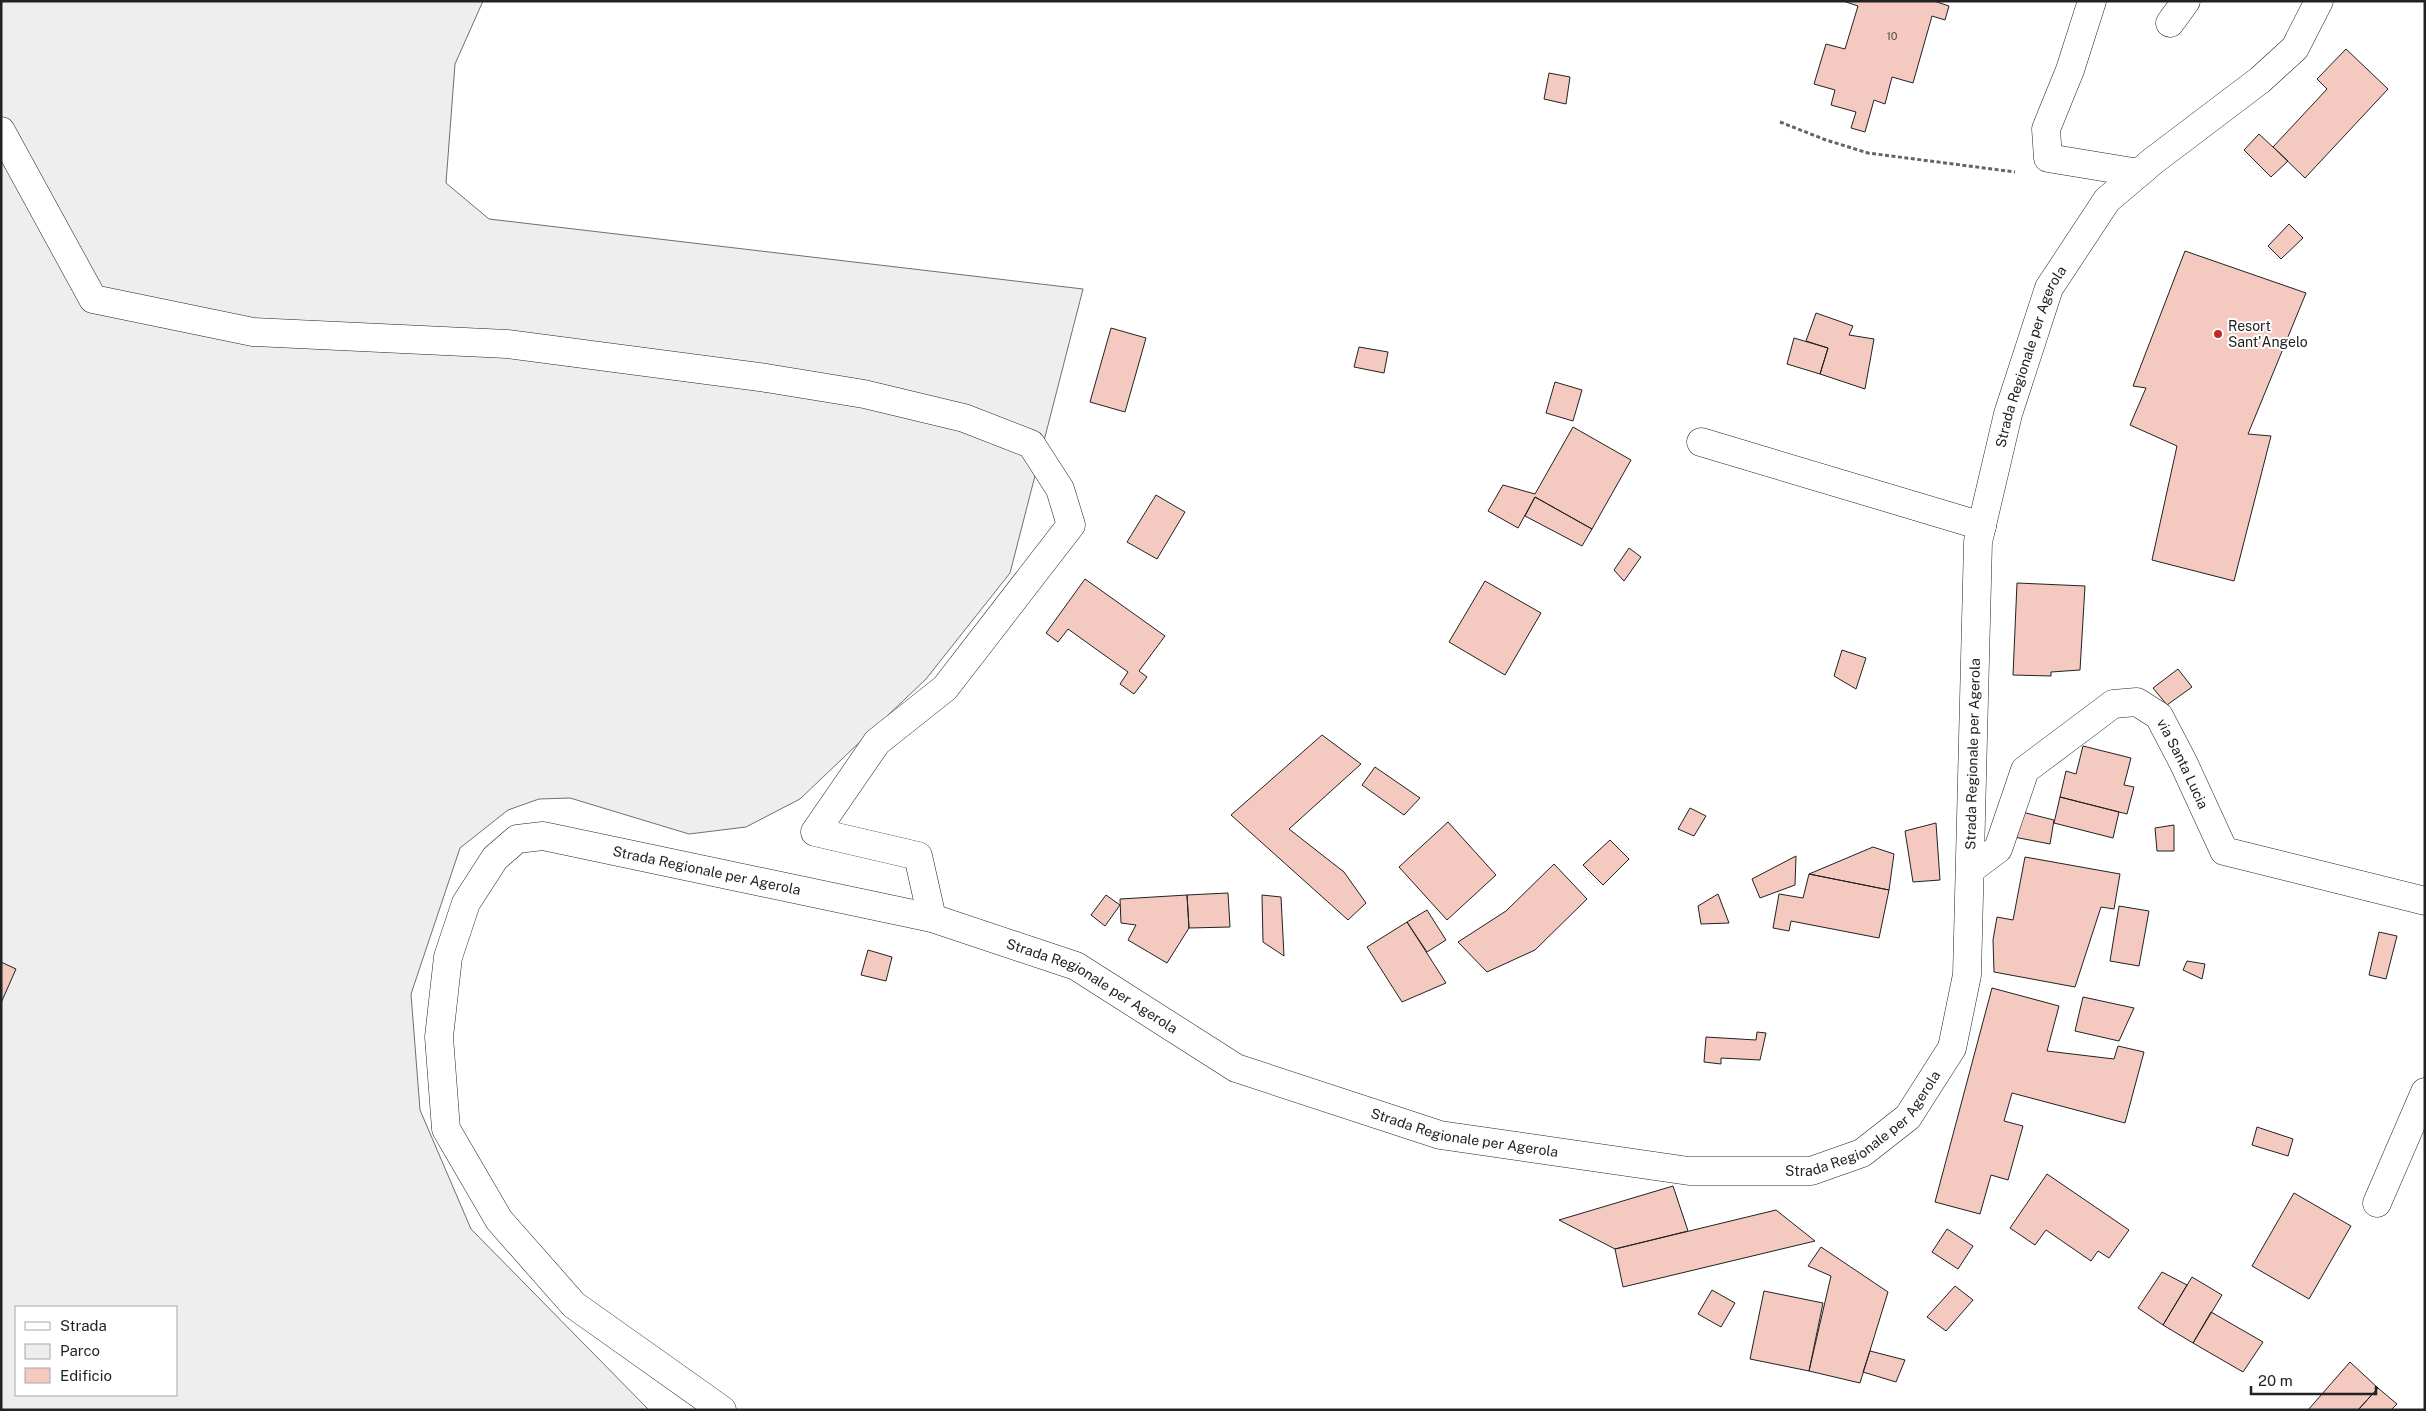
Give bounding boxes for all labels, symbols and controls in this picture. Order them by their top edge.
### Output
house number: 10 [1886,30,1898,42]
street label: Strada Regionale per Agerola [1992,263,2069,449]
place label: Resort Sant'Angelo [2228,318,2308,350]
marker: Resort Sant'Angelo [2212,328,2224,340]
street label: Strada Regionale per Agerola [1962,658,1983,850]
street label: via Santa Lucia [2154,716,2211,811]
street label: Strada Regionale per Agerola [611,843,802,898]
street label: Strada Regionale per Agerola [1004,935,1181,1037]
street label: Strada Regionale per Agerola [1785,1068,1943,1179]
street label: Strada Regionale per Agerola [1369,1105,1559,1160]
legend [15,1306,178,1396]
text: Strada [60,1317,107,1334]
text: Parco [60,1342,100,1359]
scale bar [2251,1364,2376,1396]
text: Edificio [60,1367,112,1384]
text: 20 m [2258,1372,2293,1389]

